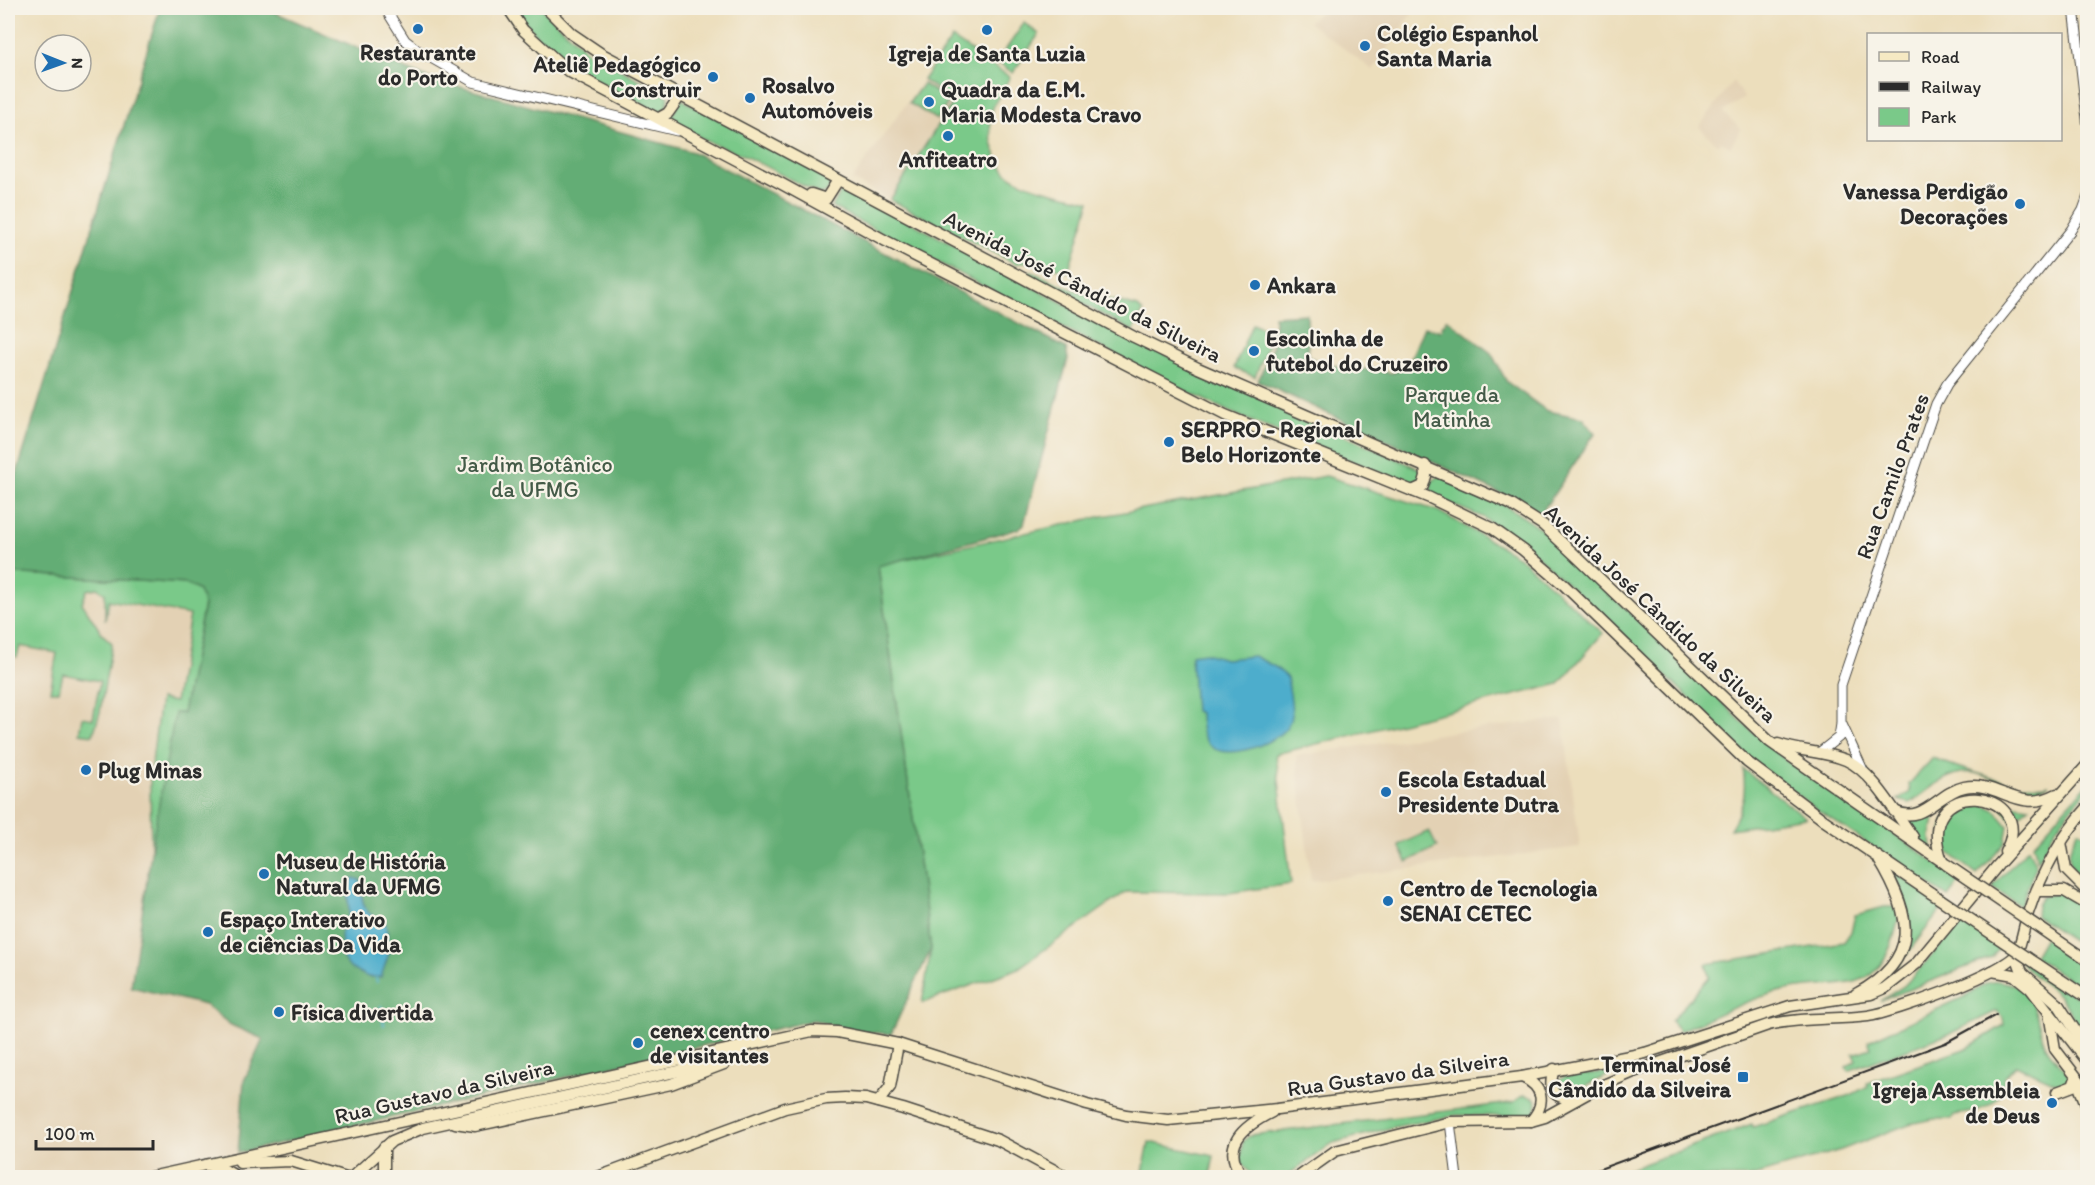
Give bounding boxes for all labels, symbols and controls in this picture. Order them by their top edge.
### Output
place label: Colégio Espanhol Santa Maria [1377,20,1539,72]
marker: Restaurante do Porto [411,22,425,36]
marker: Igreja de Santa Luzia [980,23,994,37]
north arrow [33,33,93,93]
legend [1867,33,2062,141]
place label: Restaurante do Porto [360,39,476,91]
marker: Colégio Espanhol Santa Maria [1358,39,1372,53]
place label: Igreja de Santa Luzia [889,40,1086,67]
text: Road [1921,46,1960,68]
place label: Ateliê Pedagógico Construir [532,51,702,103]
text: N [68,58,87,69]
marker: Ateliê Pedagógico Construir [706,70,720,84]
place label: Rosalvo Automóveis [761,72,873,124]
place label: Quadra da E.M. Maria Modesta Cravo [941,76,1142,128]
text: Railway [1921,76,1982,98]
marker: Rosalvo Automóveis [743,91,757,105]
marker: Quadra da E.M. Maria Modesta Cravo [922,95,936,109]
text: Park [1921,106,1956,128]
marker: Anfiteatro [941,129,955,143]
place label: Anfiteatro [898,146,997,173]
place label: Vanessa Perdigão Decorações [1843,178,2008,230]
marker: Vanessa Perdigão Decorações [2013,197,2027,211]
street label: Avenida José Cândido da Silveira [939,204,1227,369]
place label: Ankara [1266,272,1336,299]
marker: Ankara [1248,278,1262,292]
place label: Escolinha de futebol do Cruzeiro [1266,325,1448,377]
marker: Escolinha de futebol do Cruzeiro [1247,344,1261,358]
park label: Parque da Matinha [1405,381,1500,433]
street label: Rua Camilo Prates [1850,390,1935,563]
place label: SERPRO - Regional Belo Horizonte [1181,416,1362,468]
marker: SERPRO - Regional Belo Horizonte [1162,435,1176,449]
park label: Jardim Botânico da UFMG [457,451,613,503]
street label: Avenida José Cândido da Silveira [1539,498,1783,729]
place label: Plug Minas [98,757,202,784]
marker: Plug Minas [79,763,93,777]
place label: Escola Estadual Presidente Dutra [1398,766,1559,818]
marker: Escola Estadual Presidente Dutra [1379,785,1393,799]
place label: Museu de História Natural da UFMG [276,848,446,900]
marker: Museu de História Natural da UFMG [257,867,271,881]
place label: Centro de Tecnologia SENAI CETEC [1400,875,1597,927]
marker: Centro de Tecnologia SENAI CETEC [1381,894,1395,908]
place label: Espaço Interativo de ciências Da Vida [220,906,401,958]
marker: Espaço Interativo de ciências Da Vida [201,925,215,939]
place label: Física divertida [291,999,434,1026]
marker: Física divertida [272,1005,286,1019]
place label: cenex centro de visitantes [650,1017,770,1069]
marker: cenex centro de visitantes [631,1036,645,1050]
street label: Rua Gustavo da Silveira [1285,1044,1511,1102]
place label: Terminal José Cândido da Silveira [1548,1051,1732,1103]
street label: Rua Gustavo da Silveira [332,1053,557,1130]
marker: Terminal José Cândido da Silveira [1736,1070,1750,1084]
place label: Igreja Assembleia de Deus [1873,1077,2041,1129]
marker: Igreja Assembleia de Deus [2045,1096,2059,1110]
scale bar [36,1113,153,1151]
text: 100 m [45,1123,95,1145]

